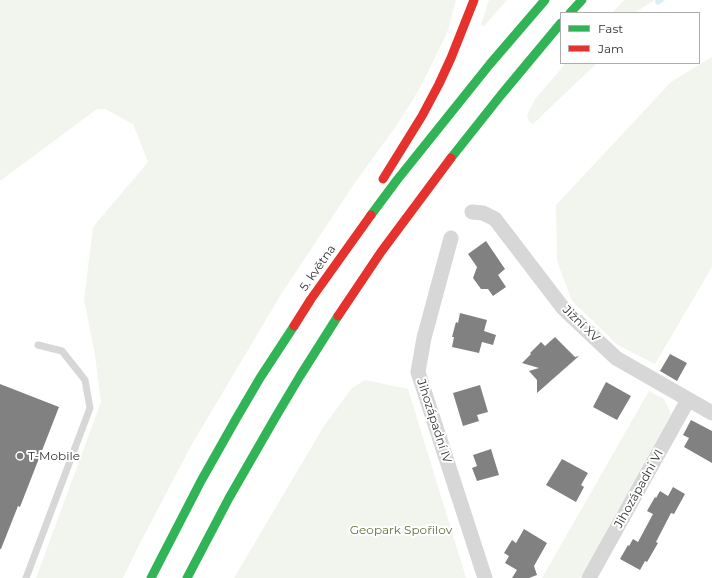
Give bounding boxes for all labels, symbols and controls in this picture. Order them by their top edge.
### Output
legend [560,12,700,64]
text: Fast [598,21,623,36]
text: Jam [598,41,624,56]
street label: 5. května [297,242,339,294]
street label: Jižní XV [560,303,602,345]
street label: Jihozápadní IV [414,377,454,465]
street label: Jihozápadni VI [611,447,667,531]
place label: T-Mobile [28,449,80,463]
marker: T-Mobile [15,451,25,461]
park label: Geopark Spořilov [350,523,452,537]

